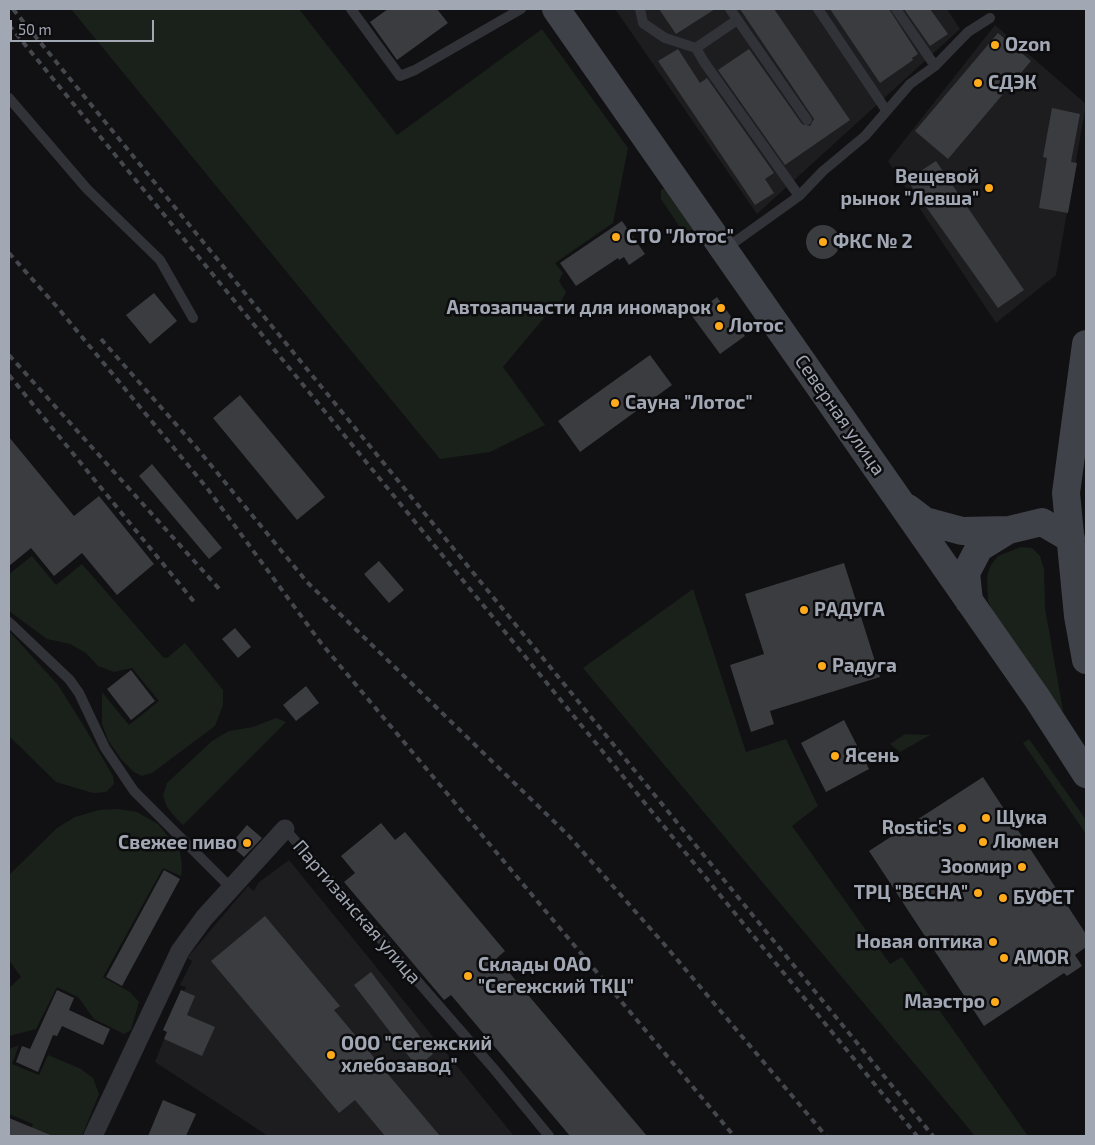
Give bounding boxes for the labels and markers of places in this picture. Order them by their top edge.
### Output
place label: Ozon [1005,34,1051,56]
marker: Ozon [989,39,1001,51]
place label: СДЭК [988,72,1037,94]
marker: СДЭК [972,77,984,89]
place label: Вещевой рынок "Левша" [840,166,979,210]
marker: Вещевой рынок "Левша" [983,182,995,194]
place label: СТО "Лотос" [626,226,734,248]
marker: СТО "Лотос" [610,231,622,243]
place label: ФКС № 2 [833,231,913,253]
marker: ФКС № 2 [817,236,829,248]
place label: Автозапчасти для иномарок [446,297,711,319]
marker: Автозапчасти для иномарок [715,302,727,314]
place label: Лотос [729,315,784,337]
marker: Лотос [713,320,725,332]
place label: Сауна "Лотос" [625,392,752,414]
marker: Сауна "Лотос" [609,397,621,409]
place label: РАДУГА [814,599,885,621]
marker: РАДУГА [798,604,810,616]
place label: Радуга [832,655,897,677]
marker: Радуга [816,660,828,672]
place label: Ясень [845,745,899,767]
marker: Ясень [829,750,841,762]
place label: Щука [996,807,1047,829]
marker: Щука [980,812,992,824]
place label: Rostic's [882,817,952,839]
marker: Rostic's [956,822,968,834]
place label: Люмен [993,831,1059,853]
place label: Свежее пиво [118,832,237,854]
marker: Люмен [977,836,989,848]
marker: Свежее пиво [241,837,253,849]
place label: Зоомир [941,856,1012,878]
marker: Зоомир [1016,861,1028,873]
place label: ТРЦ "ВЕСНА" [854,882,968,904]
marker: ТРЦ "ВЕСНА" [972,887,984,899]
place label: БУФЕТ [1013,887,1074,909]
marker: БУФЕТ [997,892,1009,904]
place label: Новая оптика [856,931,983,953]
marker: Новая оптика [987,936,999,948]
place label: AMOR [1014,947,1069,969]
marker: AMOR [998,952,1010,964]
place label: Склады ОАО "Сегежский ТКЦ" [478,954,634,998]
marker: Склады ОАО "Сегежский ТКЦ" [462,970,474,982]
place label: Маэстро [904,991,985,1013]
marker: Маэстро [989,996,1001,1008]
place label: ООО "Сегежский хлебозавод" [341,1033,492,1077]
marker: ООО "Сегежский хлебозавод" [325,1049,337,1061]

